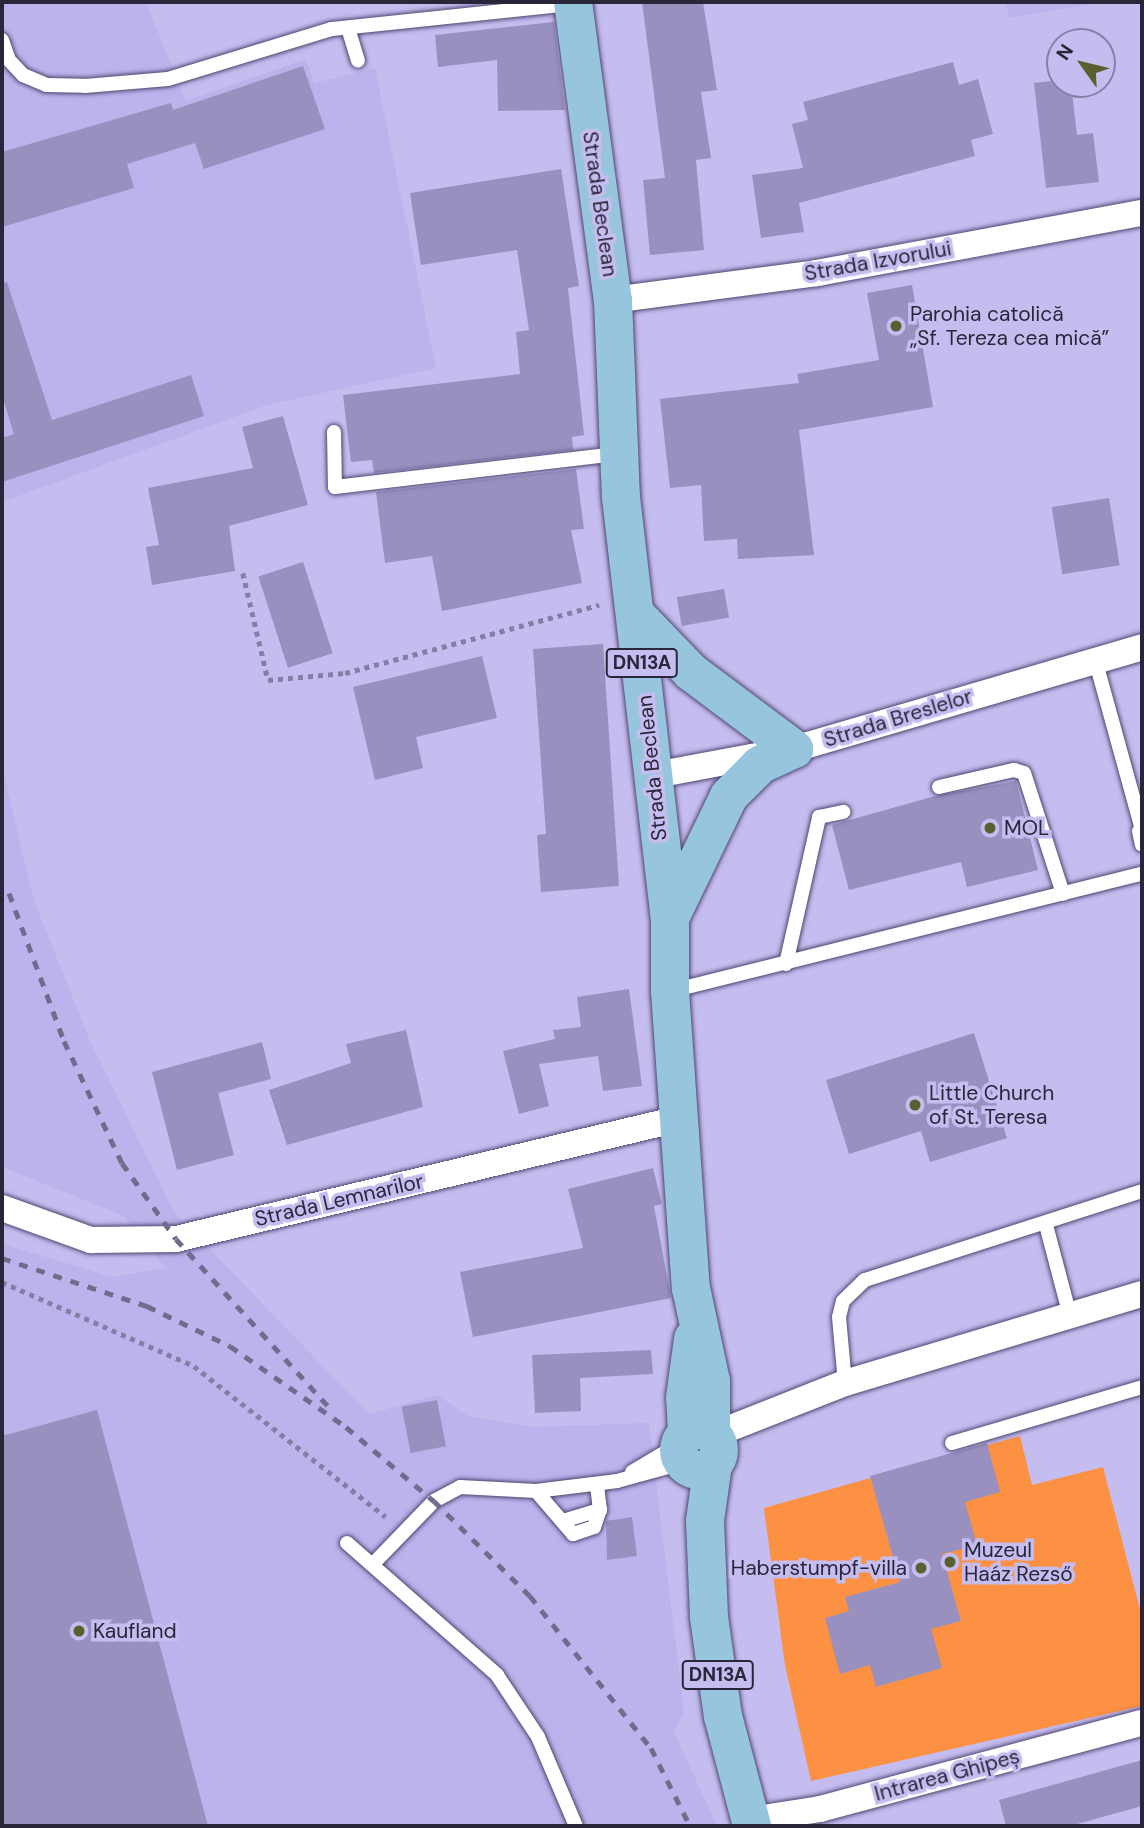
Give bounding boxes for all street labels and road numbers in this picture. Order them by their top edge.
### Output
street label: Strada Beclean [577,130,623,278]
street label: Strada Izvorului [803,236,953,286]
road number: DN13A [605,648,679,678]
street label: Strada Breslelor [821,683,975,753]
street label: Strada Beclean [632,694,672,842]
street label: Strada Lemnarilor [252,1168,426,1232]
road number: DN13A [681,1660,755,1690]
street label: Intrarea Ghipeș [872,1744,1022,1806]

